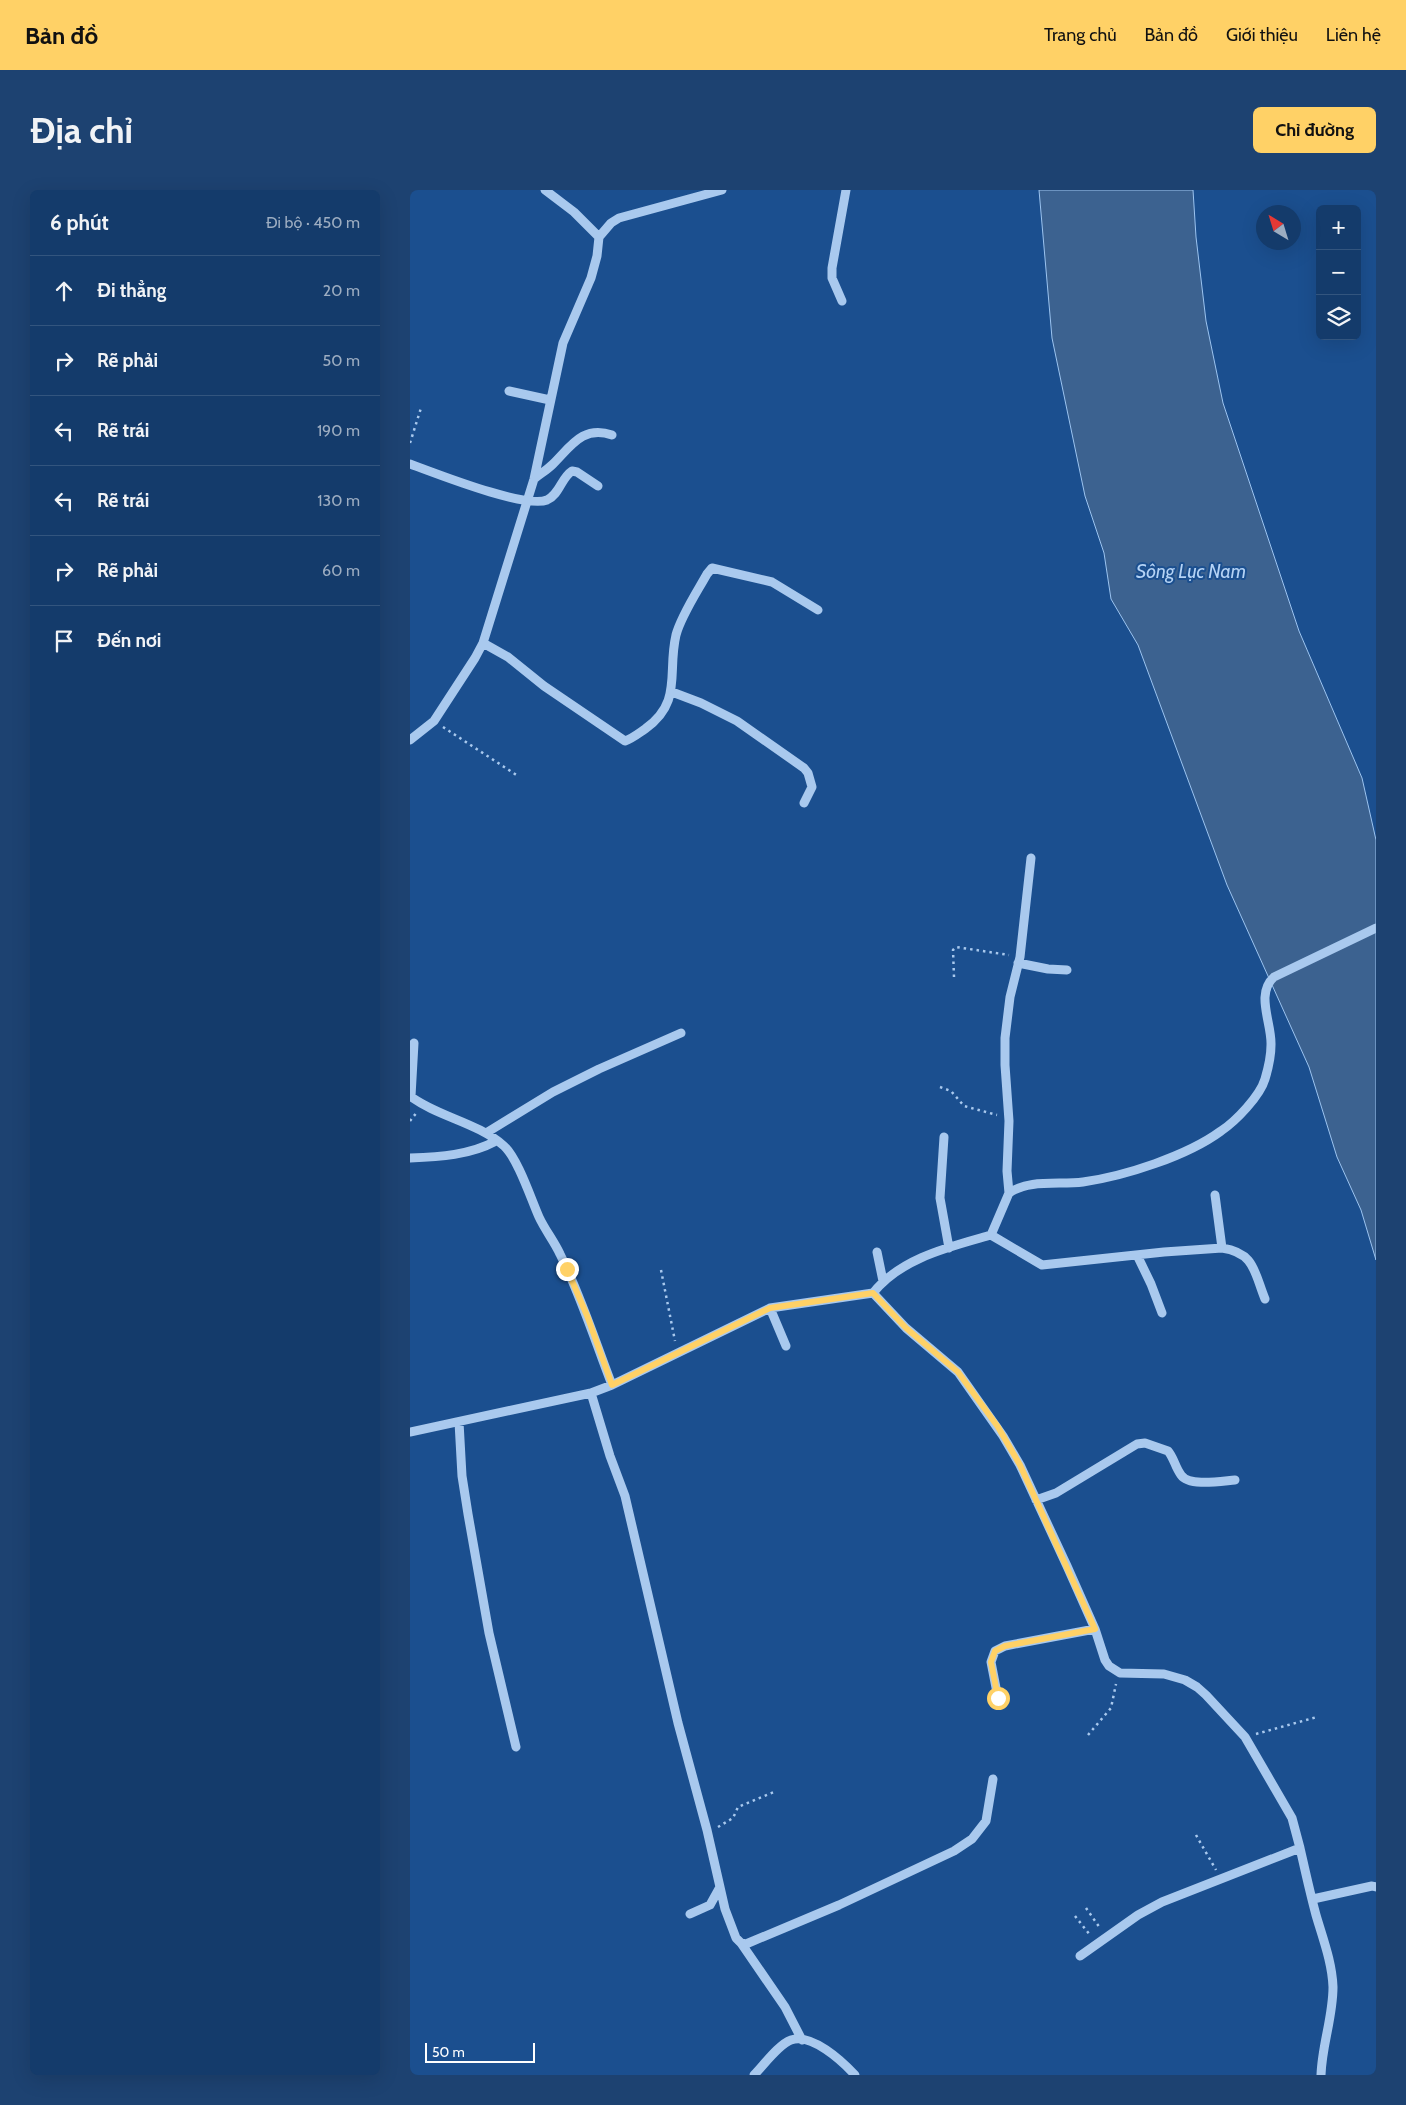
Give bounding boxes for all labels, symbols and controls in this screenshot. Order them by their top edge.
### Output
text: Bản đồ [25,21,98,50]
text: Trang chủ [1044,24,1117,46]
text: Bản đồ [1145,24,1198,46]
text: Giới thiệu [1226,24,1298,46]
text: Liên hệ [1326,24,1381,46]
button: Chỉ đường [1253,107,1376,153]
text: Địa chỉ [30,109,133,152]
north arrow [1256,205,1301,250]
map controls [1316,205,1361,340]
button: + [1316,205,1361,250]
text: 6 phút [50,210,109,235]
text: Đi bộ · 450 m [266,213,360,232]
button: − [1316,250,1361,295]
icon: ahead [50,277,78,305]
text: Đi thẳng [97,279,166,302]
text: 20 m [323,281,360,300]
button: layers [1316,295,1361,340]
icon: right [50,347,78,375]
text: Rẽ phải [97,349,158,372]
text: 50 m [323,351,360,370]
icon: left [50,417,78,445]
text: Rẽ trái [97,419,149,442]
text: 190 m [317,421,360,440]
icon: left [50,487,78,515]
text: Rẽ trái [97,489,149,512]
text: 130 m [317,491,360,510]
icon: right [50,557,78,585]
text: Rẽ phải [97,559,158,582]
water label: Sông Lục Nam [1136,560,1246,583]
text: 60 m [322,561,360,580]
icon: arrive [50,627,78,655]
text: Đến nơi [97,629,161,652]
route end [556,1258,579,1281]
route start [987,1687,1010,1710]
scale bar [425,2040,535,2063]
text: 50 m [432,2043,465,2061]

